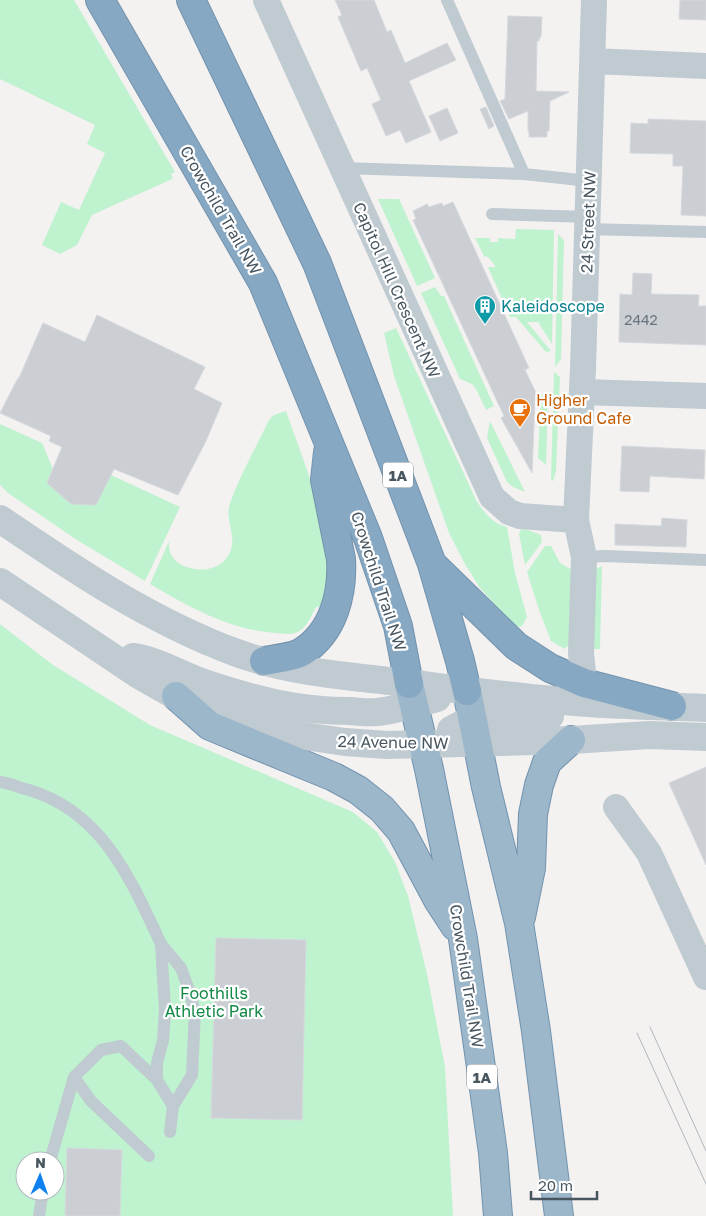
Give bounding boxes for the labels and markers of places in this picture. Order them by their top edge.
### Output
building icon: Kaleidoscope [473,294,497,325]
place label: Kaleidoscope [501,296,605,316]
place label: Higher Ground Cafe [536,390,631,428]
cafe icon: Higher Ground Cafe [508,397,532,428]

